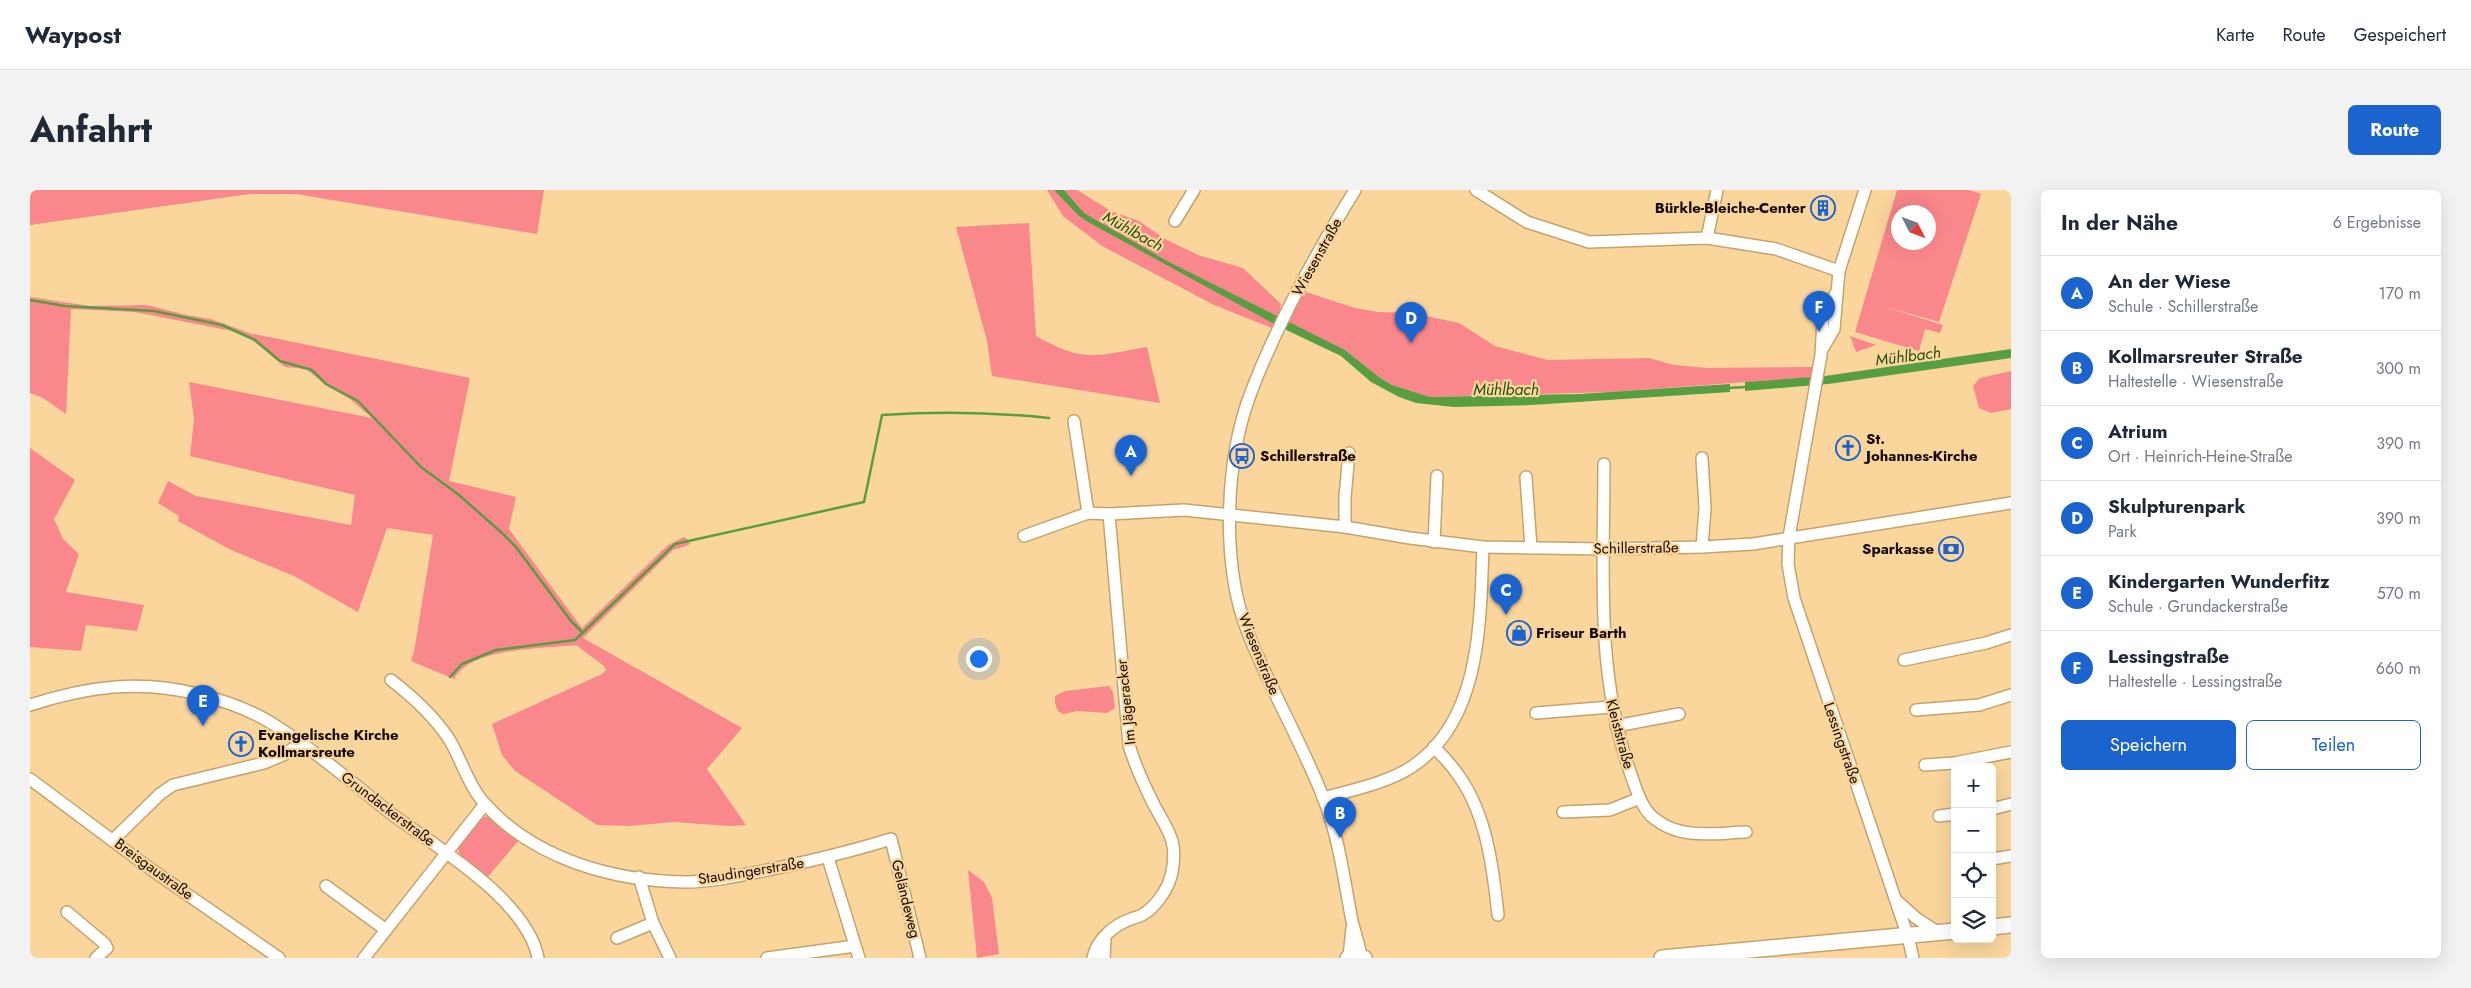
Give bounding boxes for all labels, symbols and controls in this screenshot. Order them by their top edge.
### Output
text: Waypost [25,17,121,52]
text: Karte [2216,22,2255,48]
text: Route [2283,22,2325,48]
text: Gespeichert [2353,22,2446,48]
text: Anfahrt [30,105,152,155]
button: Route [2348,105,2441,155]
building icon: Bürkle-Bleiche-Center [1810,195,1836,221]
place label: Bürkle-Bleiche-Center [1655,197,1807,219]
water label: Mühlbach [1099,205,1167,257]
north arrow [1891,205,1936,250]
text: In der Nähe [2061,208,2178,238]
text: 6 Ergebnisse [2333,211,2421,234]
street label: Wiesenstraße [1286,214,1348,300]
text: An der Wiese [2108,268,2231,295]
text: A [2071,282,2083,305]
text: 170 m [2379,282,2421,305]
pin: F [1803,291,1835,332]
text: Schule · Schillerstraße [2108,295,2258,318]
pin: D [1395,302,1427,343]
water label: Mühlbach [1874,341,1942,371]
text: Kollmarsreuter Straße [2108,343,2303,370]
text: B [2072,357,2082,380]
text: 300 m [2376,357,2421,380]
text: Haltestelle · Wiesenstraße [2108,370,2284,393]
water label: Mühlbach [1473,378,1539,401]
text: Atrium [2108,418,2168,445]
place label: St. Johannes-Kirche [1863,428,1978,467]
text: C [2071,432,2083,455]
text: 390 m [2376,432,2421,455]
pin: A [1115,435,1147,476]
church icon: St. Johannes-Kirche [1835,435,1861,461]
bus stop icon: Schillerstraße [1229,443,1255,469]
place label: Schillerstraße [1260,445,1356,467]
text: Ort · Heinrich-Heine-Straße [2108,445,2293,468]
text: Skulpturenpark [2108,493,2245,520]
text: D [2071,507,2083,530]
text: 390 m [2376,507,2421,530]
text: Park [2108,520,2137,543]
street label: Schillerstraße [1593,536,1679,560]
bank icon: Sparkasse [1938,536,1964,562]
place label: Sparkasse [1862,538,1934,560]
text: Kindergarten Wunderfitz [2108,568,2330,595]
pin: C [1490,574,1522,615]
text: E [2072,582,2082,605]
text: 570 m [2377,582,2421,605]
text: Schule · Grundackerstraße [2108,595,2288,618]
street label: Wiesenstraße [1233,610,1285,698]
shop icon: Friseur Barth [1506,620,1532,646]
place label: Friseur Barth [1536,622,1627,644]
text: Lessingstraße [2108,643,2229,670]
your location [966,646,992,672]
street label: Im Jägeracker [1110,657,1141,746]
text: F [2073,657,2081,680]
text: 660 m [2376,657,2421,680]
text: Haltestelle · Lessingstraße [2108,670,2282,693]
pin: E [187,685,219,726]
street label: Kleiststraße [1600,697,1640,772]
street label: Lessingstraße [1818,699,1866,787]
button: Speichern [2061,720,2236,770]
button: Teilen [2246,720,2421,770]
place label: Evangelische Kirche Kollmarsreute [258,724,399,763]
church icon: Evangelische Kirche Kollmarsreute [228,731,254,757]
map controls [1951,763,1996,943]
button: + [1951,763,1996,808]
street label: Grundackerstraße [336,766,440,852]
pin: B [1324,797,1356,838]
button: − [1951,808,1996,853]
street label: Breisgaustraße [110,833,198,905]
street label: Staudingerstraße [696,852,806,890]
button: locate [1951,853,1996,898]
street label: Geländeweg [886,857,926,941]
button: layers [1951,898,1996,943]

